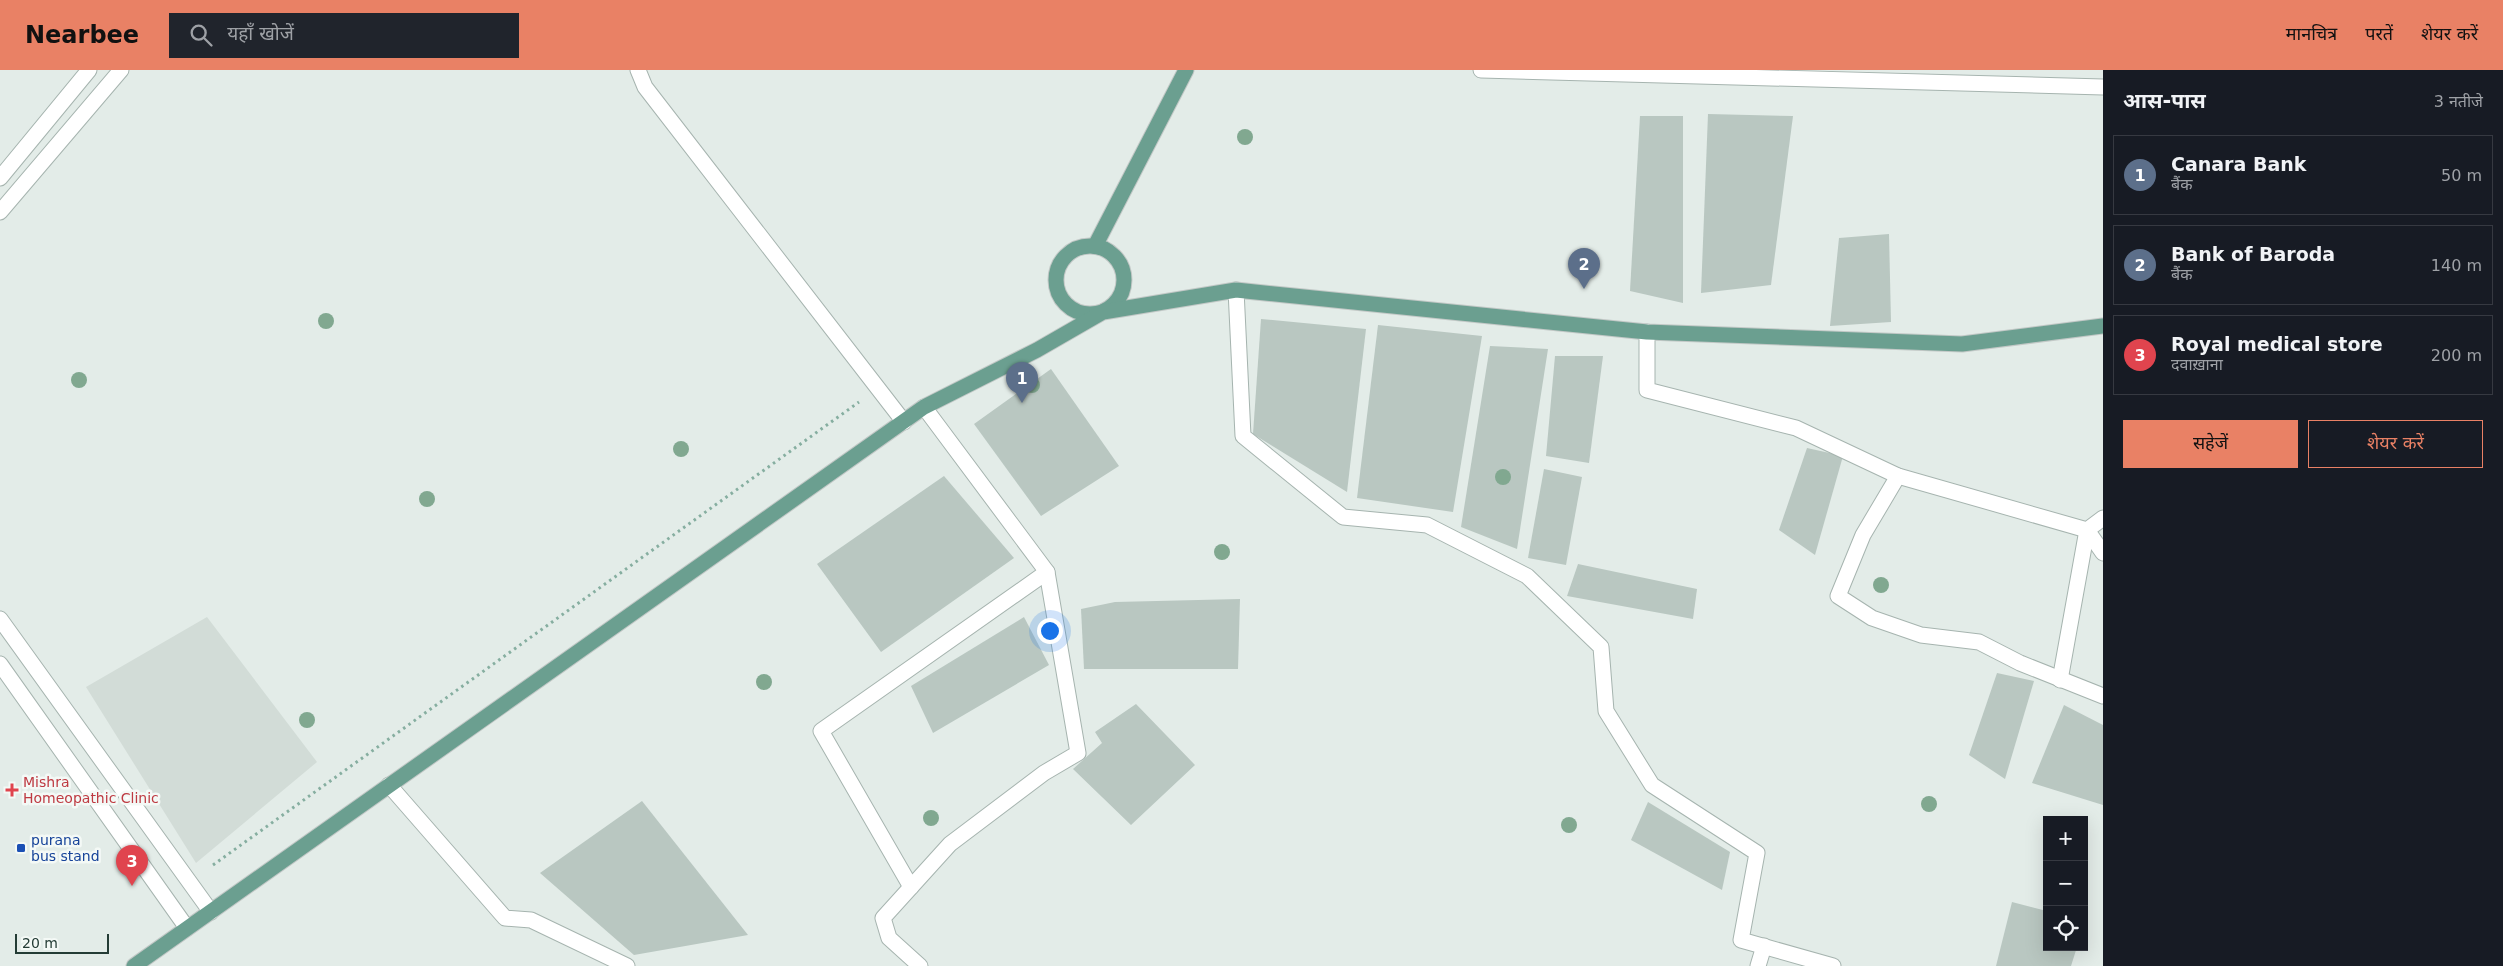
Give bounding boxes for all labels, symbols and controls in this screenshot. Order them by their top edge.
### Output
search box [169,13,519,58]
text: Nearbee [25,21,139,49]
icon: search [187,21,215,49]
text: यहाँ खोजें [227,22,294,44]
text: मानचित्र [2286,23,2337,44]
text: परतें [2365,23,2393,44]
text: शेयर करें [2421,23,2478,44]
text: आस-पास [2123,89,2206,113]
text: 3 नतीजे [2434,92,2483,111]
text: Canara Bank [2171,153,2306,175]
text: 1 [2134,166,2146,185]
text: 50 m [2441,166,2482,185]
text: बैंक [2171,175,2192,194]
text: Bank of Baroda [2171,243,2335,265]
pin: 2 [1568,248,1600,289]
text: 2 [2134,256,2146,275]
text: 140 m [2431,256,2482,275]
text: बैंक [2171,265,2192,284]
text: Royal medical store [2171,333,2383,355]
text: 3 [2134,346,2146,365]
text: 200 m [2431,346,2482,365]
text: दवाख़ाना [2171,355,2223,374]
pin: 1 [1006,362,1038,403]
button: सहेजें [2123,420,2298,468]
button: शेयर करें [2308,420,2483,468]
your location [1037,618,1063,644]
place label: Mishra Homeopathic Clinic [23,774,159,806]
marker: Mishra Homeopathic Clinic [5,783,19,797]
map controls [2043,816,2088,951]
button: + [2043,816,2088,861]
place label: purana bus stand [31,832,100,864]
marker: purana bus stand [15,842,27,854]
pin: 3 [116,845,148,886]
button: − [2043,861,2088,906]
button: locate [2043,906,2088,951]
scale bar [15,931,109,954]
text: 20 m [22,935,58,951]

